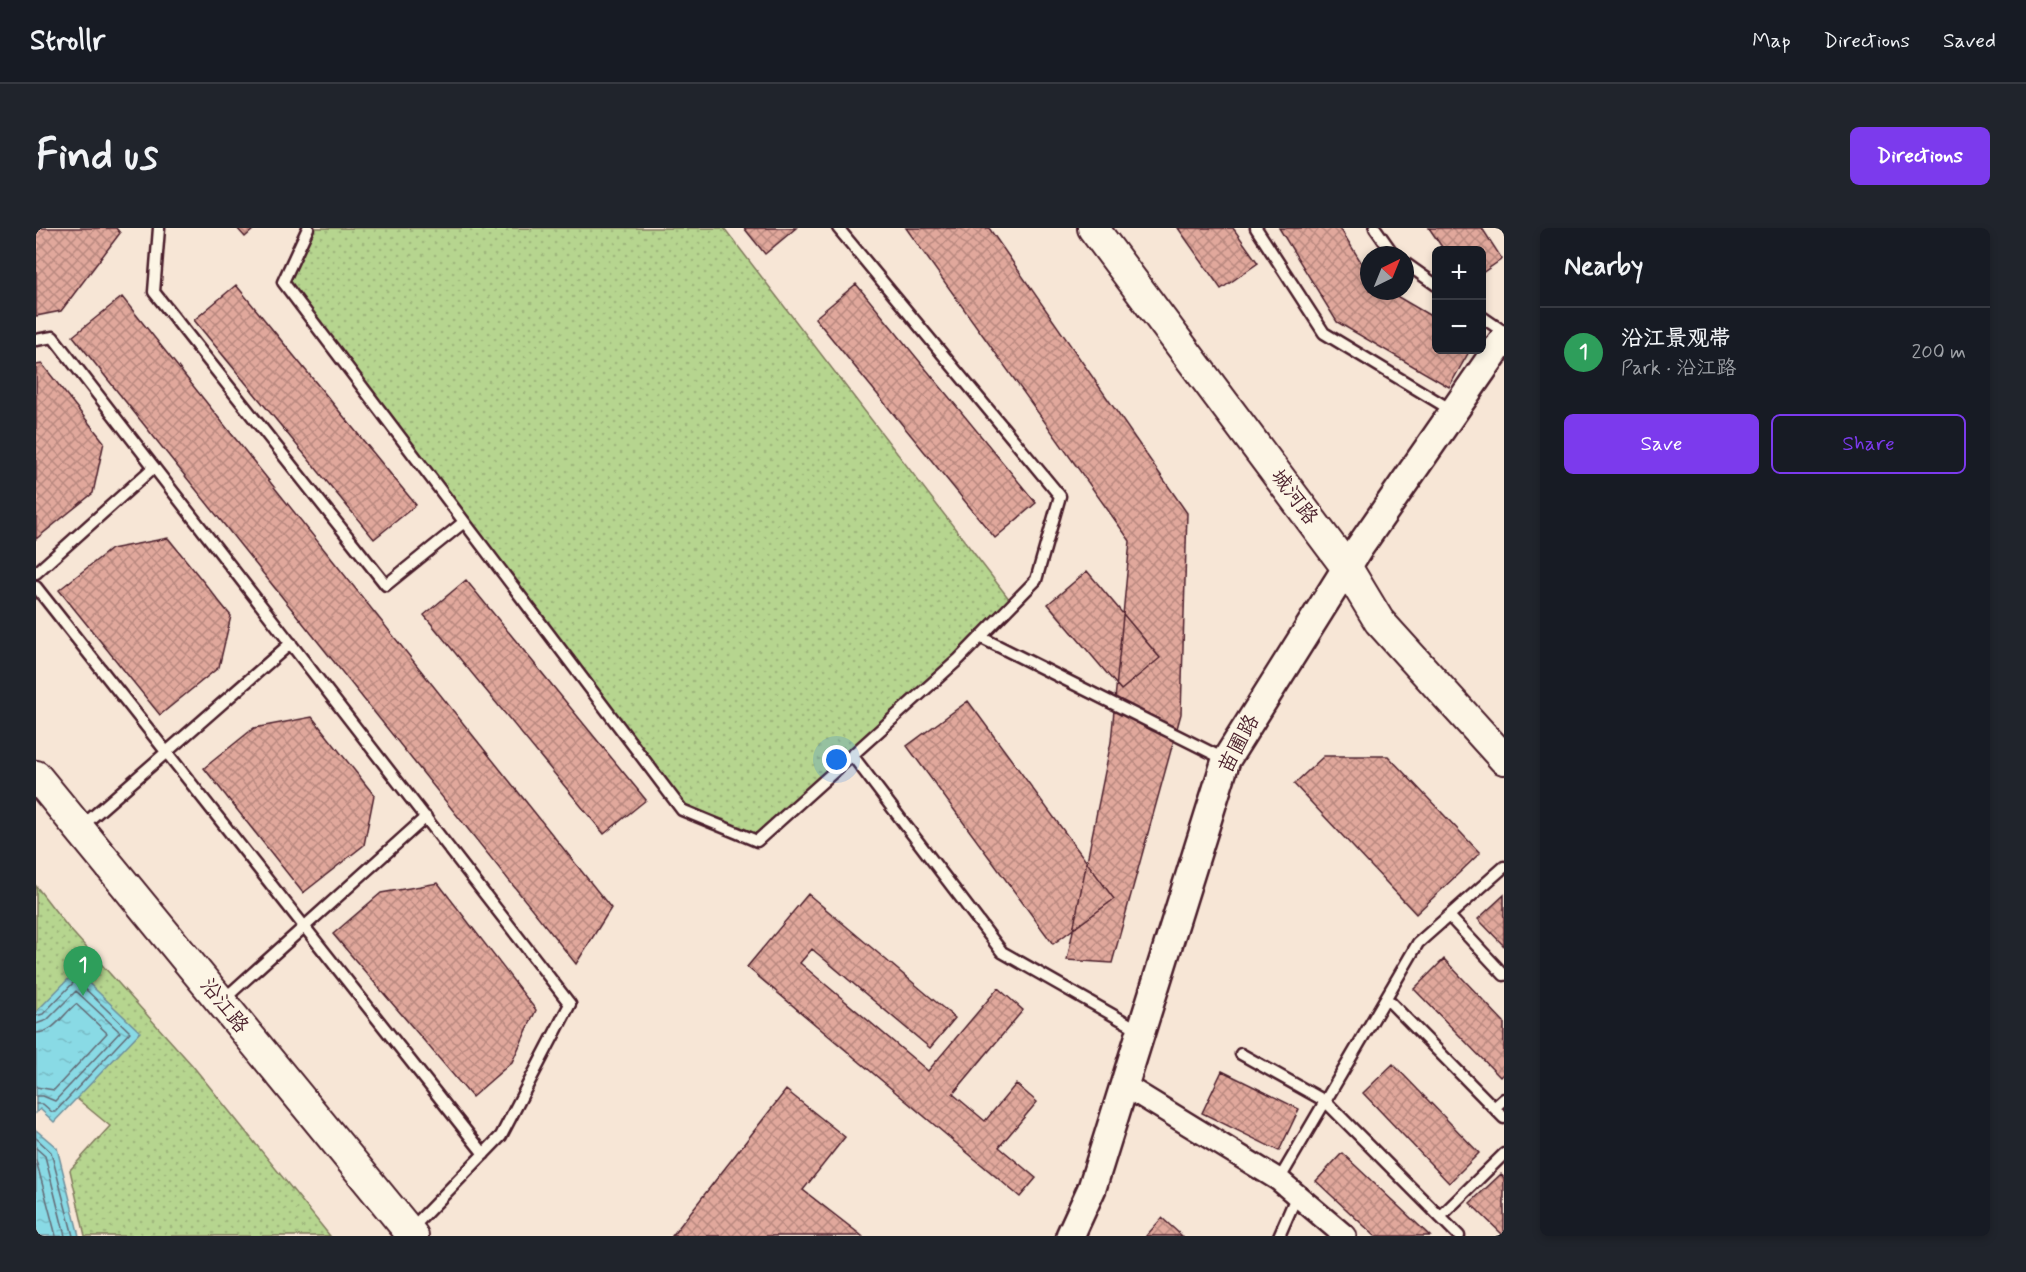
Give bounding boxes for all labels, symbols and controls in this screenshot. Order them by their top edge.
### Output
text: Strollr [30,23,105,60]
text: Map [1752,27,1791,55]
text: Directions [1824,27,1910,55]
text: Saved [1943,27,1996,55]
button: Directions [1850,127,1990,185]
text: Find us [36,129,158,184]
north arrow [1360,246,1414,300]
map controls [1432,246,1486,354]
button: + [1432,246,1486,300]
text: Nearby [1564,250,1643,284]
button: − [1432,300,1486,354]
text: 沿江景观带 [1621,325,1731,353]
text: 1 [1579,339,1588,366]
text: 200 m [1911,339,1966,366]
text: Park · 沿江路 [1621,355,1736,382]
button: Save [1564,414,1759,474]
button: Share [1771,414,1966,474]
street label: 城河路 [1264,463,1324,531]
street label: 苗圃路 [1212,710,1266,778]
your location [822,745,851,774]
pin: 1 [64,946,102,996]
street label: 沿江路 [193,973,255,1039]

